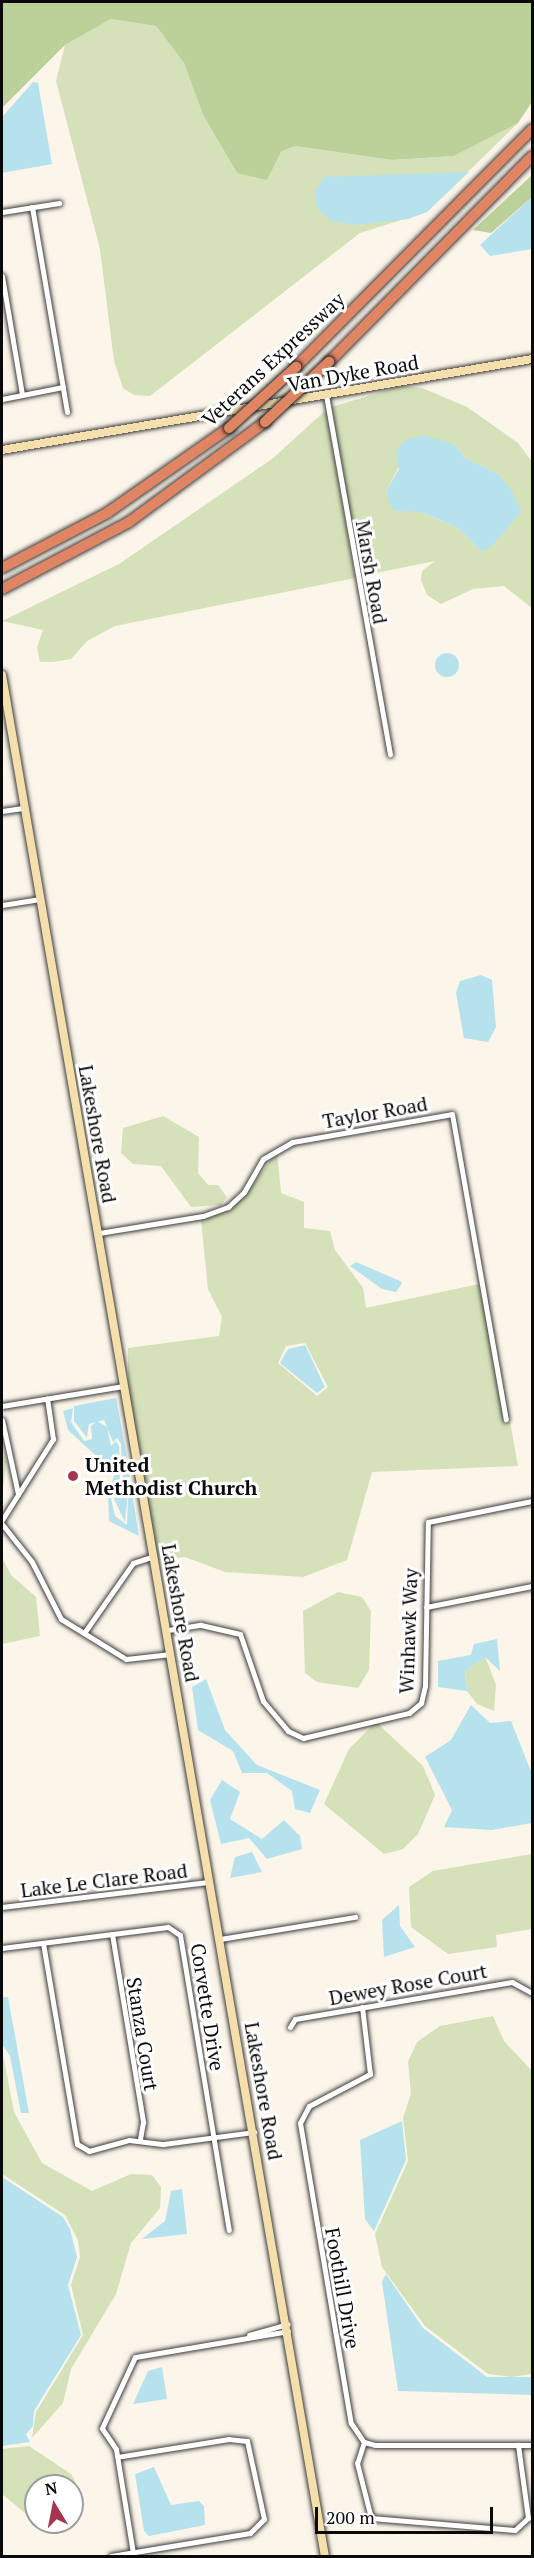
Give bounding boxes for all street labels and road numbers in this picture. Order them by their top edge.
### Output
street label: Veterans Expressway [197,287,349,431]
street label: Van Dyke Road [286,350,420,396]
street label: Marsh Road [351,518,393,626]
street label: Lakeshore Road [74,1063,122,1205]
street label: Taylor Road [321,1091,429,1133]
street label: Lakeshore Road [157,1542,205,1684]
street label: Winhawk Way [394,1568,422,1694]
street label: Lake Le Clare Road [19,1858,189,1902]
street label: Corvette Drive [186,1942,230,2072]
street label: Dewey Rose Court [327,1958,489,2010]
street label: Stanza Court [122,1975,164,2093]
street label: Lakeshore Road [240,2020,288,2162]
street label: Foothill Drive [321,2226,365,2350]

